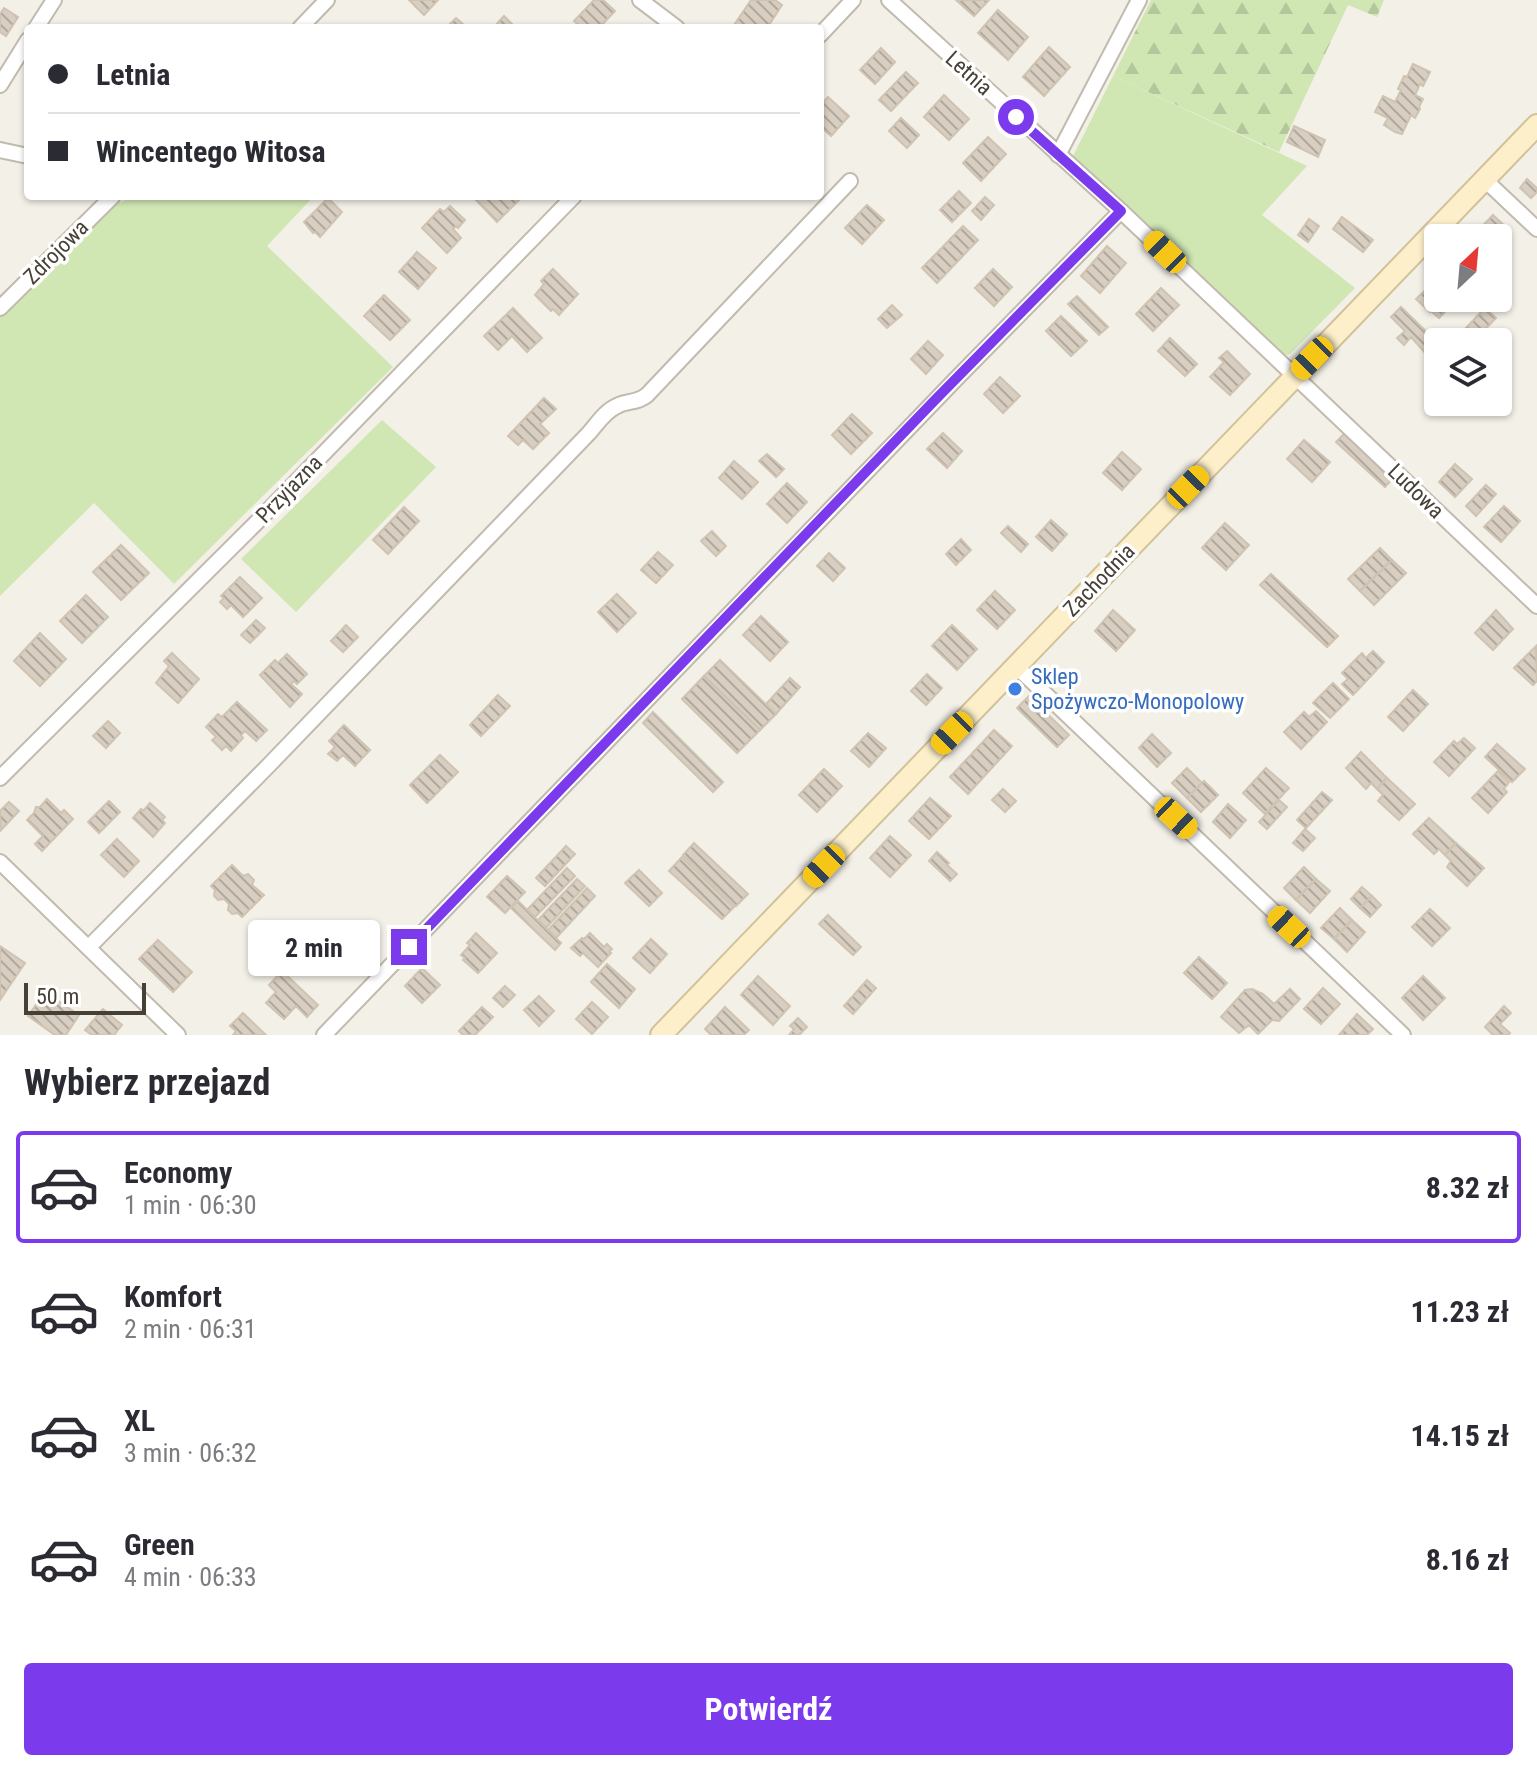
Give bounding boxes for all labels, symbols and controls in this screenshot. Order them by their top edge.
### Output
street label: Letnia [941,46,997,100]
text: Letnia [96,57,170,92]
route start [998,99,1034,135]
text: Wincentego Witosa [96,134,326,169]
street label: Zdrojowa [19,215,93,289]
north arrow [1424,224,1512,312]
map controls [1424,224,1512,416]
car [1139,227,1191,277]
button: layers [1424,328,1512,416]
car [1287,332,1337,384]
street label: Przyjazna [251,450,327,528]
street label: Ludowa [1383,459,1449,523]
car [1163,461,1213,513]
street label: Zachodnia [1058,539,1140,621]
place label: Sklep Spożywczo-Monopolowy [1031,664,1244,714]
marker: Sklep Spożywczo-Monopolowy [1006,680,1024,698]
car [927,707,977,759]
car [1150,793,1202,843]
car [799,840,849,892]
car [1263,902,1315,952]
callout: 2 min [249,919,381,975]
route end [391,929,427,965]
text: 2 min [285,933,343,963]
scale bar [24,979,146,1015]
text: 50 m [36,984,79,1009]
text: Wybierz przejazd [24,1062,270,1104]
icon: car [28,1151,100,1223]
text: Economy [124,1155,232,1190]
text: 8.32 zł [1426,1170,1509,1205]
text: 1 min · 06:30 [124,1190,257,1220]
icon: car [28,1275,100,1347]
text: Komfort [124,1279,222,1314]
text: 11.23 zł [1411,1294,1509,1329]
text: 2 min · 06:31 [124,1314,257,1344]
icon: car [28,1399,100,1471]
text: XL [124,1403,155,1438]
text: 14.15 zł [1411,1418,1509,1453]
text: 3 min · 06:32 [124,1438,257,1468]
icon: car [28,1523,100,1595]
text: Green [124,1527,195,1562]
text: 8.16 zł [1426,1542,1509,1577]
text: 4 min · 06:33 [124,1562,257,1592]
button: Potwierdź [24,1663,1513,1755]

